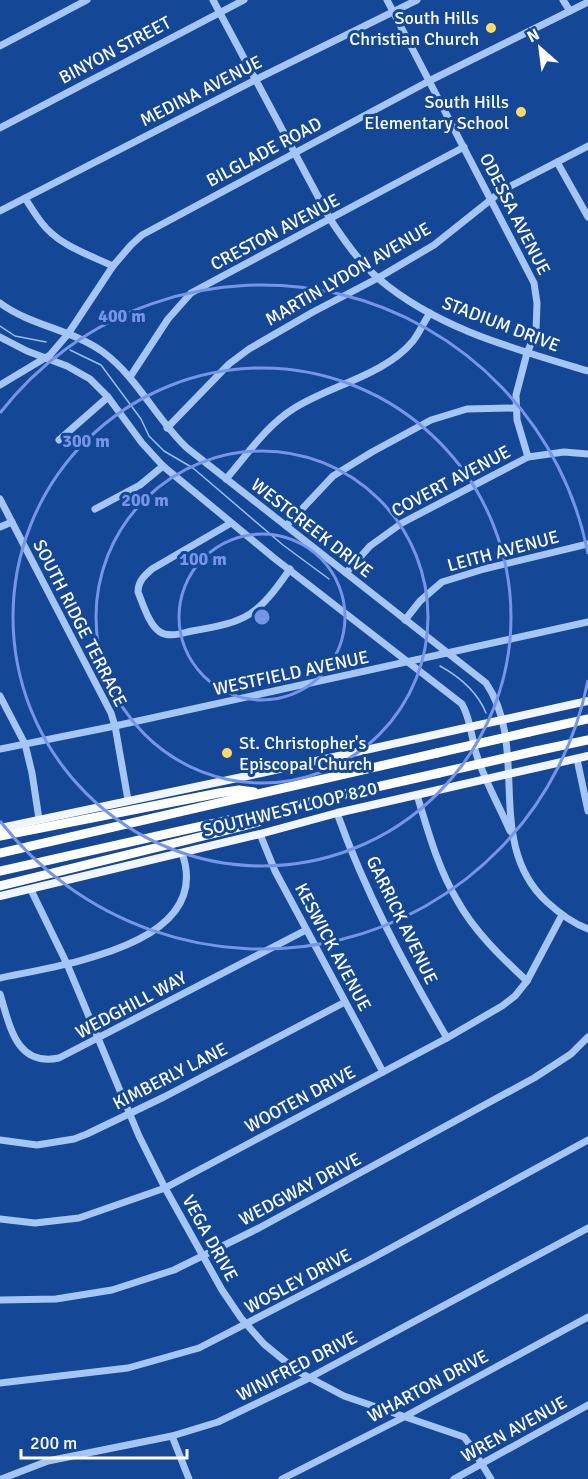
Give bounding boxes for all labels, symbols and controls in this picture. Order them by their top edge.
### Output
place label: South Hills Christian Church [349,7,479,50]
street label: BINYON STREET [55,11,175,89]
north arrow [510,18,570,78]
marker: South Hills Christian Church [484,21,498,35]
text: N [524,24,543,47]
street label: MEDINA AVENUE [136,51,266,131]
place label: South Hills Elementary School [364,91,509,134]
marker: South Hills Elementary School [514,105,528,119]
street label: BILGLADE ROAD [203,112,325,192]
street label: ODESSA AVENUE [475,149,555,279]
street label: CRESTON AVENUE [207,189,343,275]
street label: MARTIN LYDON AVENUE [261,218,435,330]
street label: STADIUM DRIVE [439,292,563,356]
text: 400 m [98,305,146,327]
text: 300 m [62,430,110,452]
street label: COVERT AVENUE [388,440,514,522]
street label: WESTCREEK DRIVE [247,474,377,582]
text: 200 m [121,489,169,511]
street label: LEITH AVENUE [445,526,561,576]
street label: SOUTH RIDGE TERRACE [28,536,132,710]
text: 100 m [179,548,227,570]
centre of rings [252,607,272,627]
street label: WESTFIELD AVENUE [211,646,371,700]
place label: St. Christopher's Episcopal Church [239,732,372,775]
marker: St. Christopher's Episcopal Church [220,746,234,760]
street label: SOUTHWEST LOOP 820 [201,777,379,841]
street label: GARRICK AVENUE [361,852,443,988]
street label: KESWICK AVENUE [290,879,376,1015]
street label: WEDGHILL WAY [72,967,190,1043]
street label: KIMBERLY LANE [109,1038,231,1114]
street label: WOOTEN DRIVE [241,1061,359,1137]
street label: WEDGWAY DRIVE [235,1148,365,1230]
street label: VEGA DRIVE [177,1191,243,1285]
street label: WOSLEY DRIVE [241,1244,355,1318]
street label: WINIFRED DRIVE [233,1326,361,1406]
street label: WHARTON DRIVE [364,1345,492,1427]
street label: WREN AVENUE [457,1391,571,1467]
scale bar [21,1422,188,1460]
text: 200 m [30,1432,77,1454]

